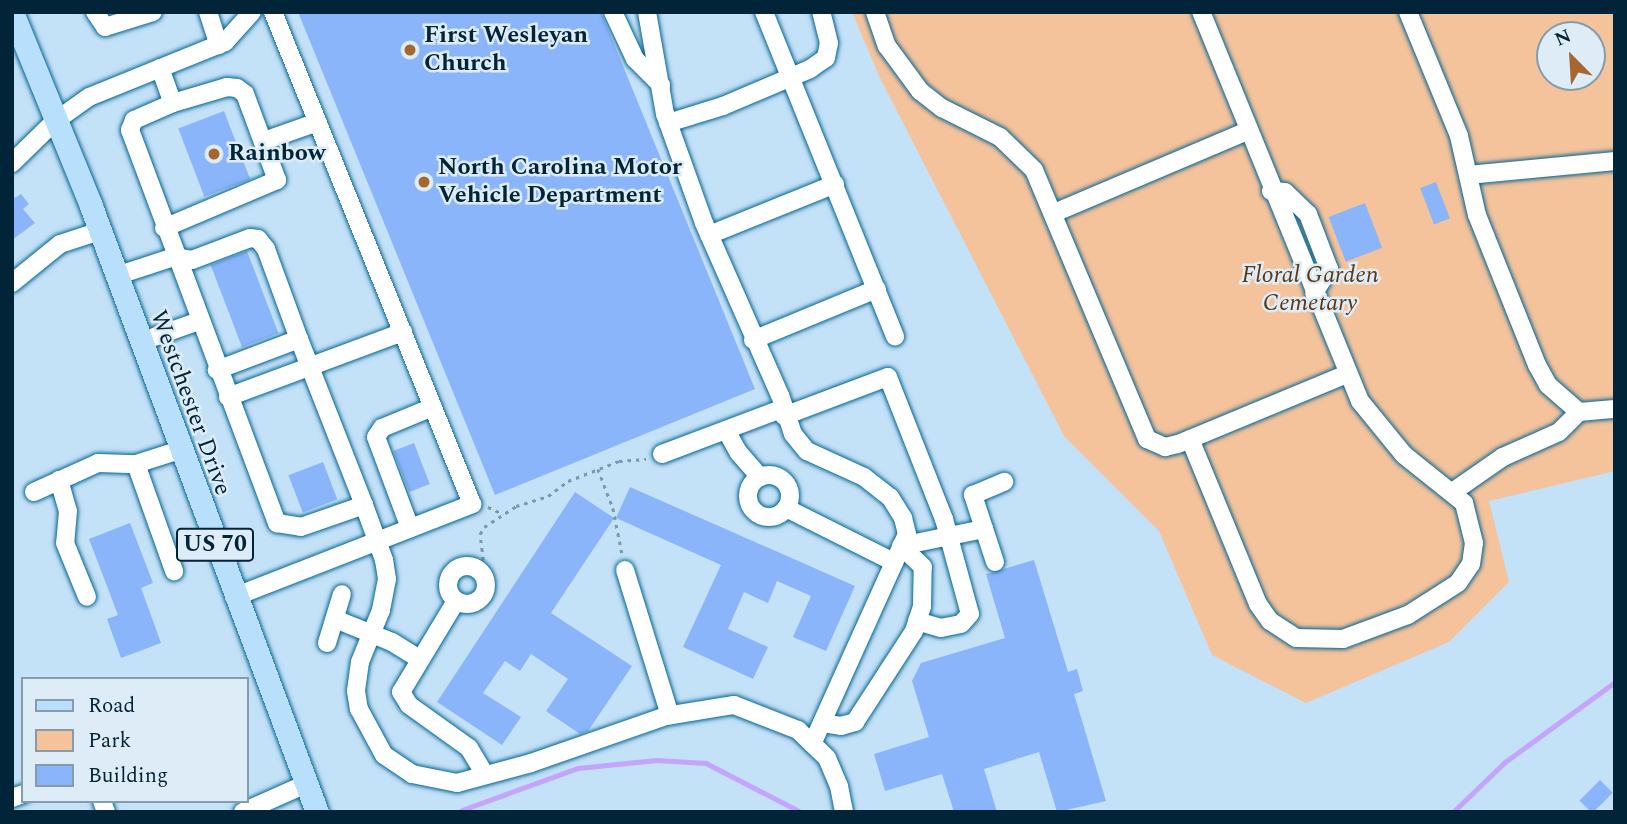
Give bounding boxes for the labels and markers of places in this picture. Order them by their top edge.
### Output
place label: First Wesleyan Church [424,22,588,78]
marker: First Wesleyan Church [402,42,418,58]
place label: Rainbow [228,140,325,168]
marker: Rainbow [206,146,222,162]
place label: North Carolina Motor Vehicle Department [438,154,682,210]
marker: North Carolina Motor Vehicle Department [416,174,432,190]

